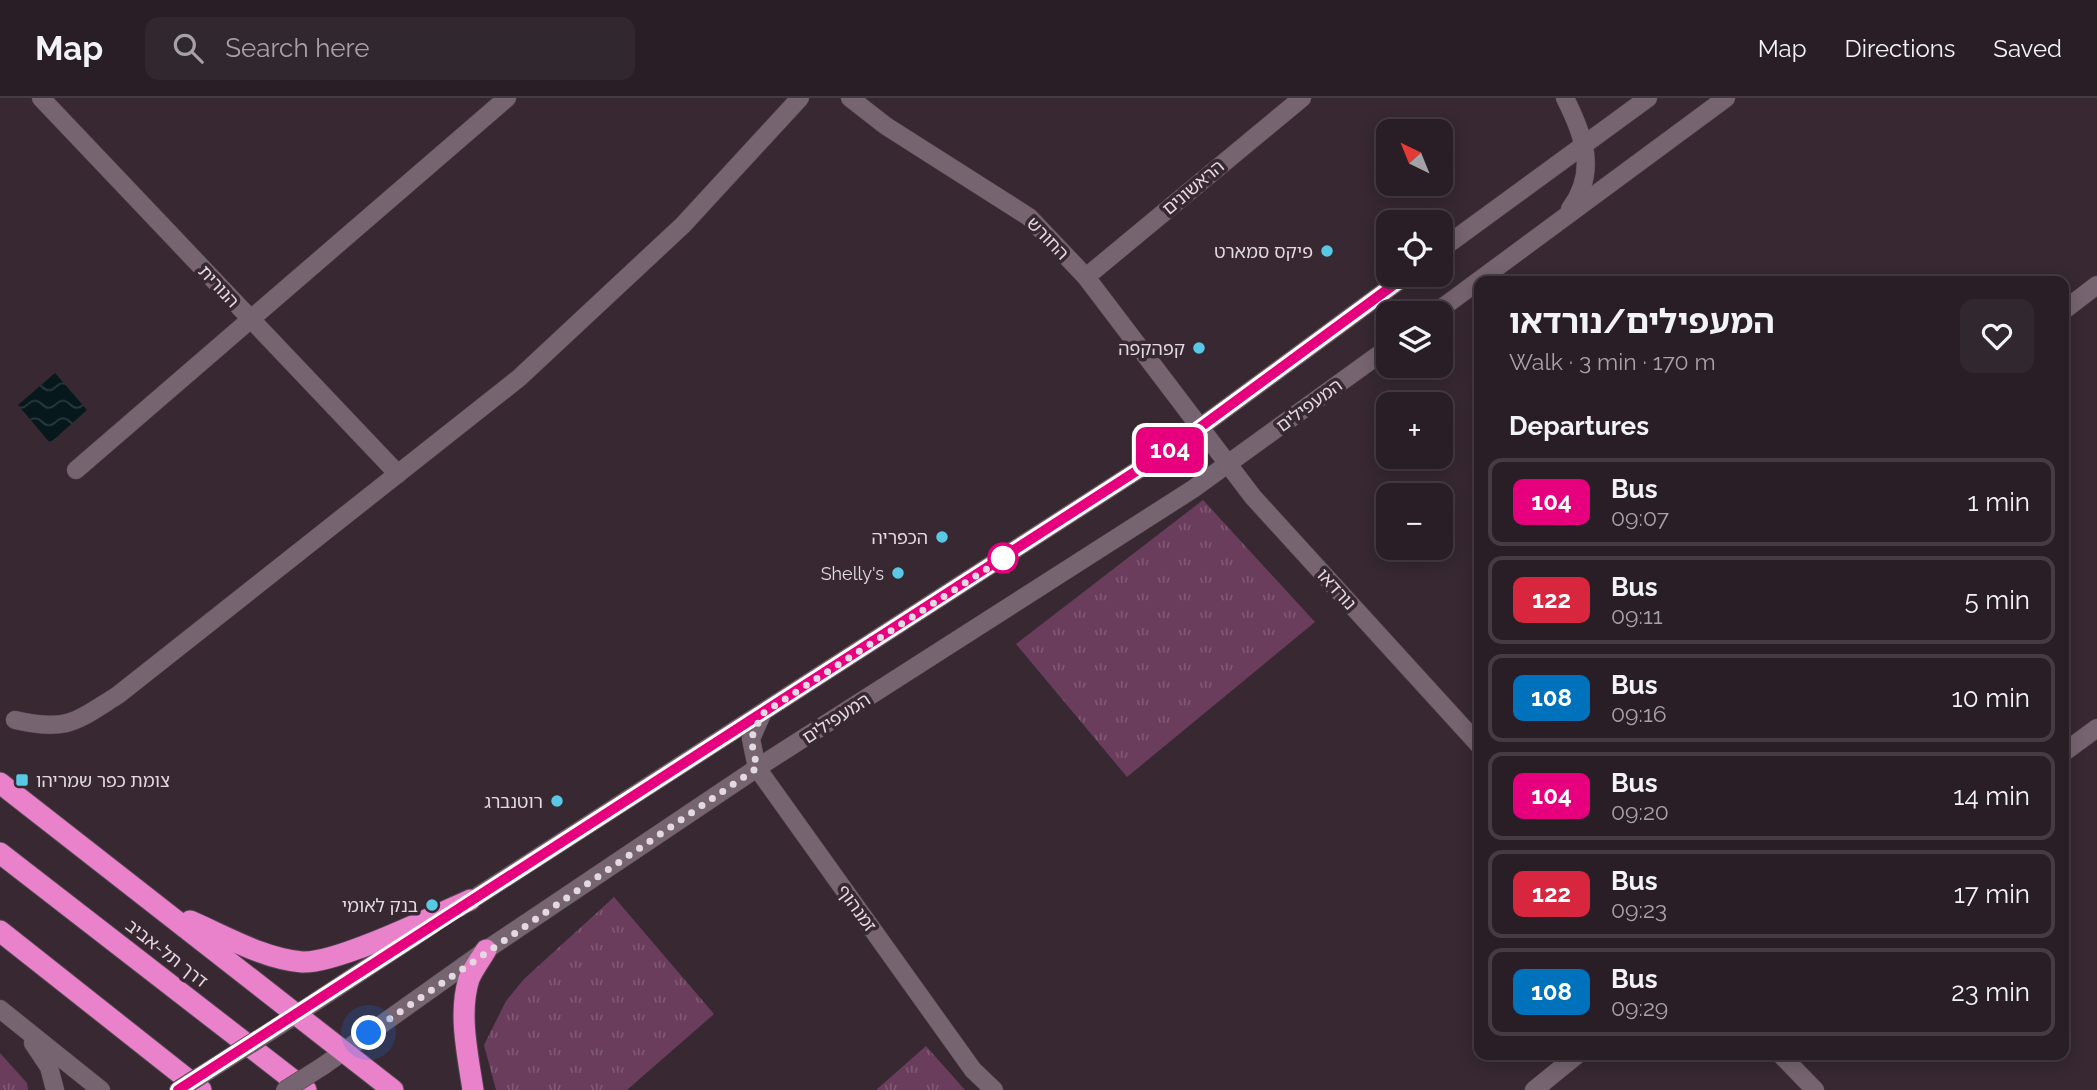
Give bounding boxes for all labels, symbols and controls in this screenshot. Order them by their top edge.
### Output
search box [145,17,635,80]
text: Map [35,29,103,68]
icon: search [169,29,207,67]
text: Search here [225,33,370,63]
text: Map [1758,34,1807,63]
text: Directions [1845,34,1955,63]
text: Saved [1993,34,2062,63]
north arrow [1376,119,1452,196]
map controls [1376,119,1453,560]
street label: הראשונים [1158,155,1228,219]
button: locate [1376,210,1453,287]
street label: החורש [1023,212,1073,264]
place label: פיקס סמארט [1214,241,1313,262]
marker: פיקס סמארט [1319,243,1335,259]
street label: הנורית [194,261,244,311]
button: heart [1960,299,2034,373]
button: layers [1376,301,1453,378]
text: המעפילים/נורדאו [1509,302,1775,341]
place label: קפהקפה [1118,338,1185,359]
marker: קפהקפה [1191,340,1207,356]
text: Walk · 3 min · 170 m [1509,348,1716,375]
street label: המעפילים [1272,374,1346,436]
button: + [1376,392,1453,469]
text: Departures [1509,411,1649,441]
line badge: 104 [1130,427,1210,473]
text: 104 [1150,435,1190,464]
text: Bus [1611,474,1658,504]
button: − [1376,483,1453,560]
text: 104 [1531,487,1572,516]
text: 1 min [1968,487,2030,517]
text: 09:07 [1611,504,1669,531]
place label: הכפריה [871,527,928,548]
marker: הכפריה [934,529,950,545]
unlabelled marker [988,543,1018,573]
place label: Shelly's [821,563,884,584]
street label: נורדאו [1313,564,1361,614]
marker: Shelly's [890,565,906,581]
text: Bus [1611,572,1658,602]
text: 122 [1532,585,1571,614]
text: 5 min [1964,585,2030,615]
text: 09:11 [1611,602,1663,629]
text: Bus [1611,670,1658,700]
text: 108 [1531,683,1572,712]
text: 10 min [1952,683,2030,713]
street label: המעפילים [798,688,874,748]
text: 09:16 [1611,700,1667,727]
text: Bus [1611,768,1658,798]
place label: צומת כפר שמריהו [36,770,170,791]
marker: צומת כפר שמריהו [14,772,30,788]
text: 104 [1531,781,1572,810]
text: 14 min [1953,781,2030,811]
place label: רוטנברג [484,791,543,812]
marker: רוטנברג [549,793,565,809]
text: 09:20 [1611,798,1669,825]
text: Bus [1611,866,1658,896]
text: 122 [1532,879,1571,908]
text: 17 min [1954,879,2030,909]
street label: זמנהוף [833,881,881,935]
place label: בנק לאומי [342,895,418,916]
text: 09:23 [1611,896,1667,923]
marker: בנק לאומי [424,897,440,913]
street label: דרך תל-אביב [122,915,212,992]
text: Bus [1611,964,1658,994]
text: 108 [1531,977,1572,1006]
text: 23 min [1951,977,2030,1007]
text: 09:29 [1611,994,1668,1021]
your location [351,1015,386,1050]

